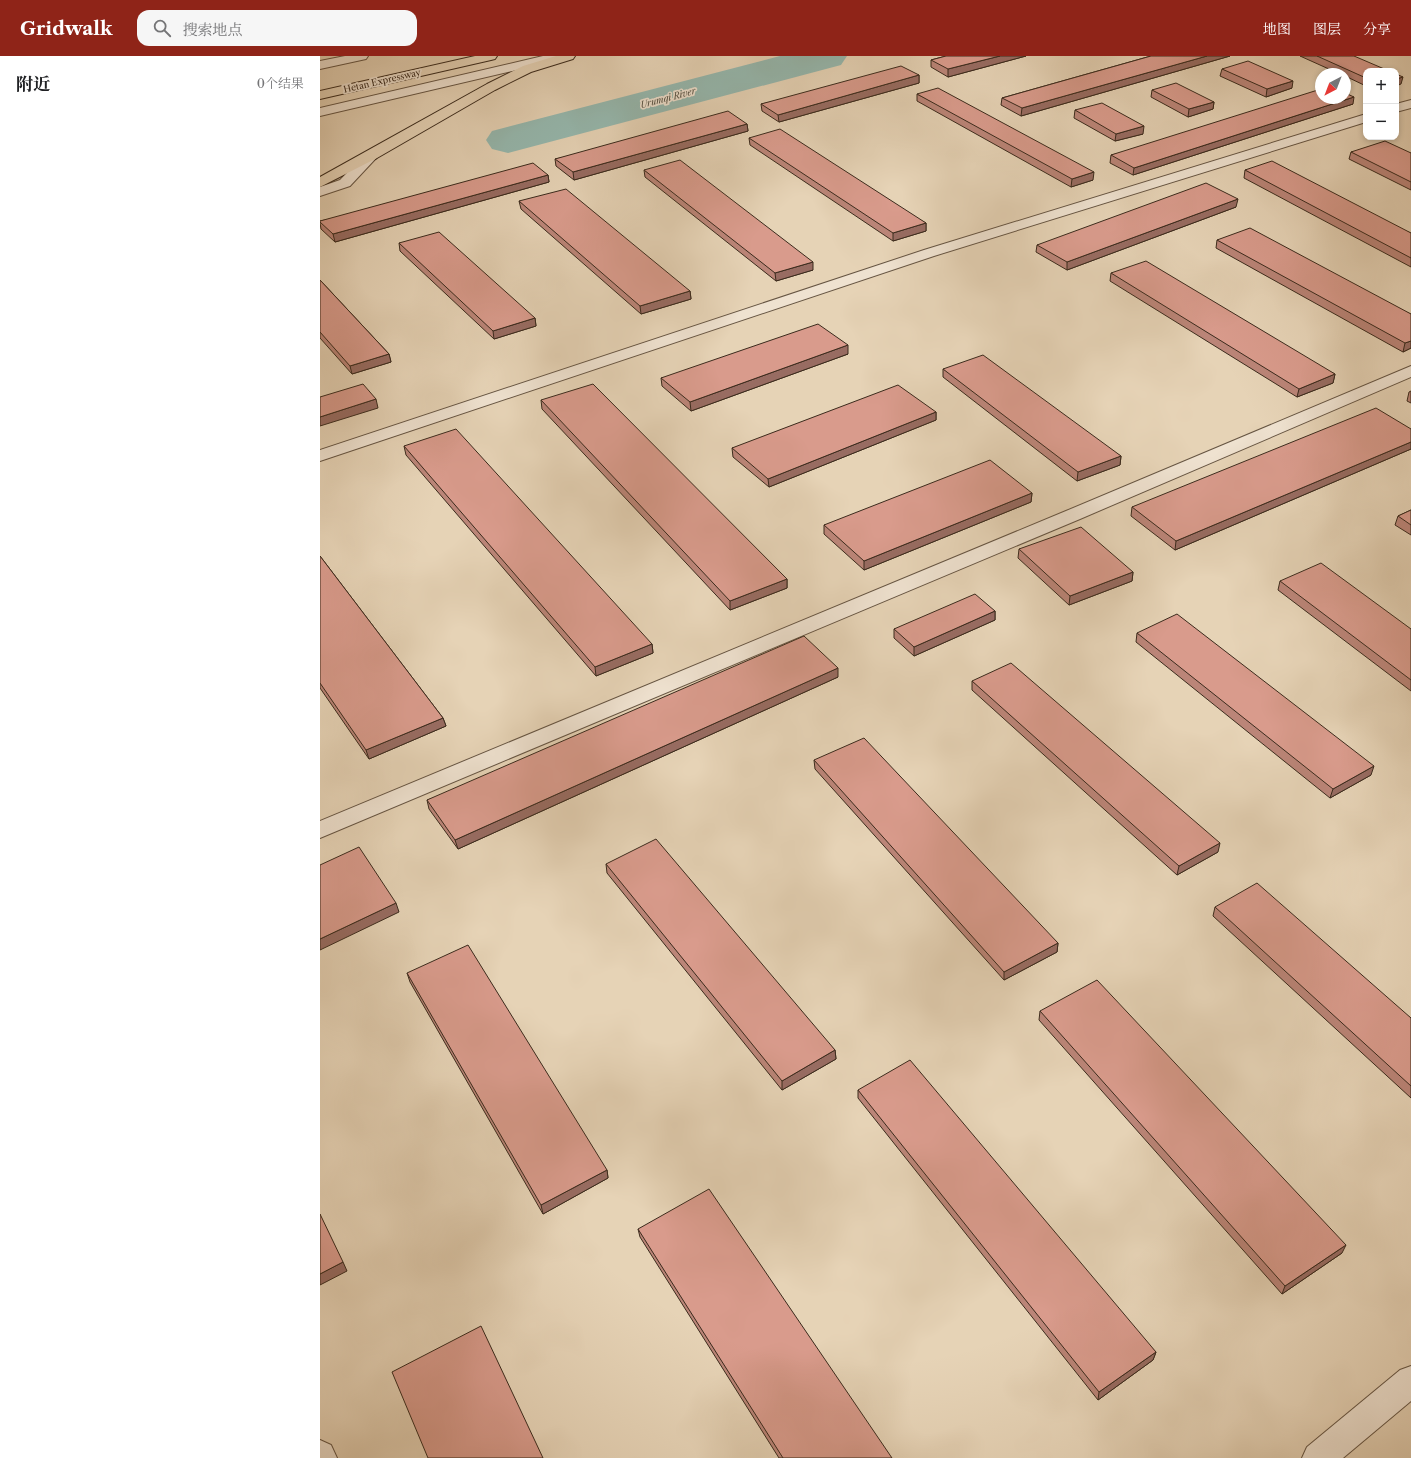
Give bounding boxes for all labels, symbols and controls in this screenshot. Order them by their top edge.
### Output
search box [137,10,417,46]
text: Gridwalk [20,17,113,40]
icon: search [151,17,173,39]
text: 搜索地点 [183,20,243,39]
text: 地图 [1263,20,1291,38]
text: 图层 [1313,20,1341,38]
text: 分享 [1363,20,1391,38]
street label: Hetan Expressway [342,66,422,95]
north arrow [1315,68,1351,104]
map controls [1363,68,1399,140]
button: + [1363,68,1399,104]
text: 附近 [16,74,50,94]
text: 0个结果 [257,75,304,91]
water label: Urumqi River [639,85,698,110]
button: − [1363,104,1399,140]

